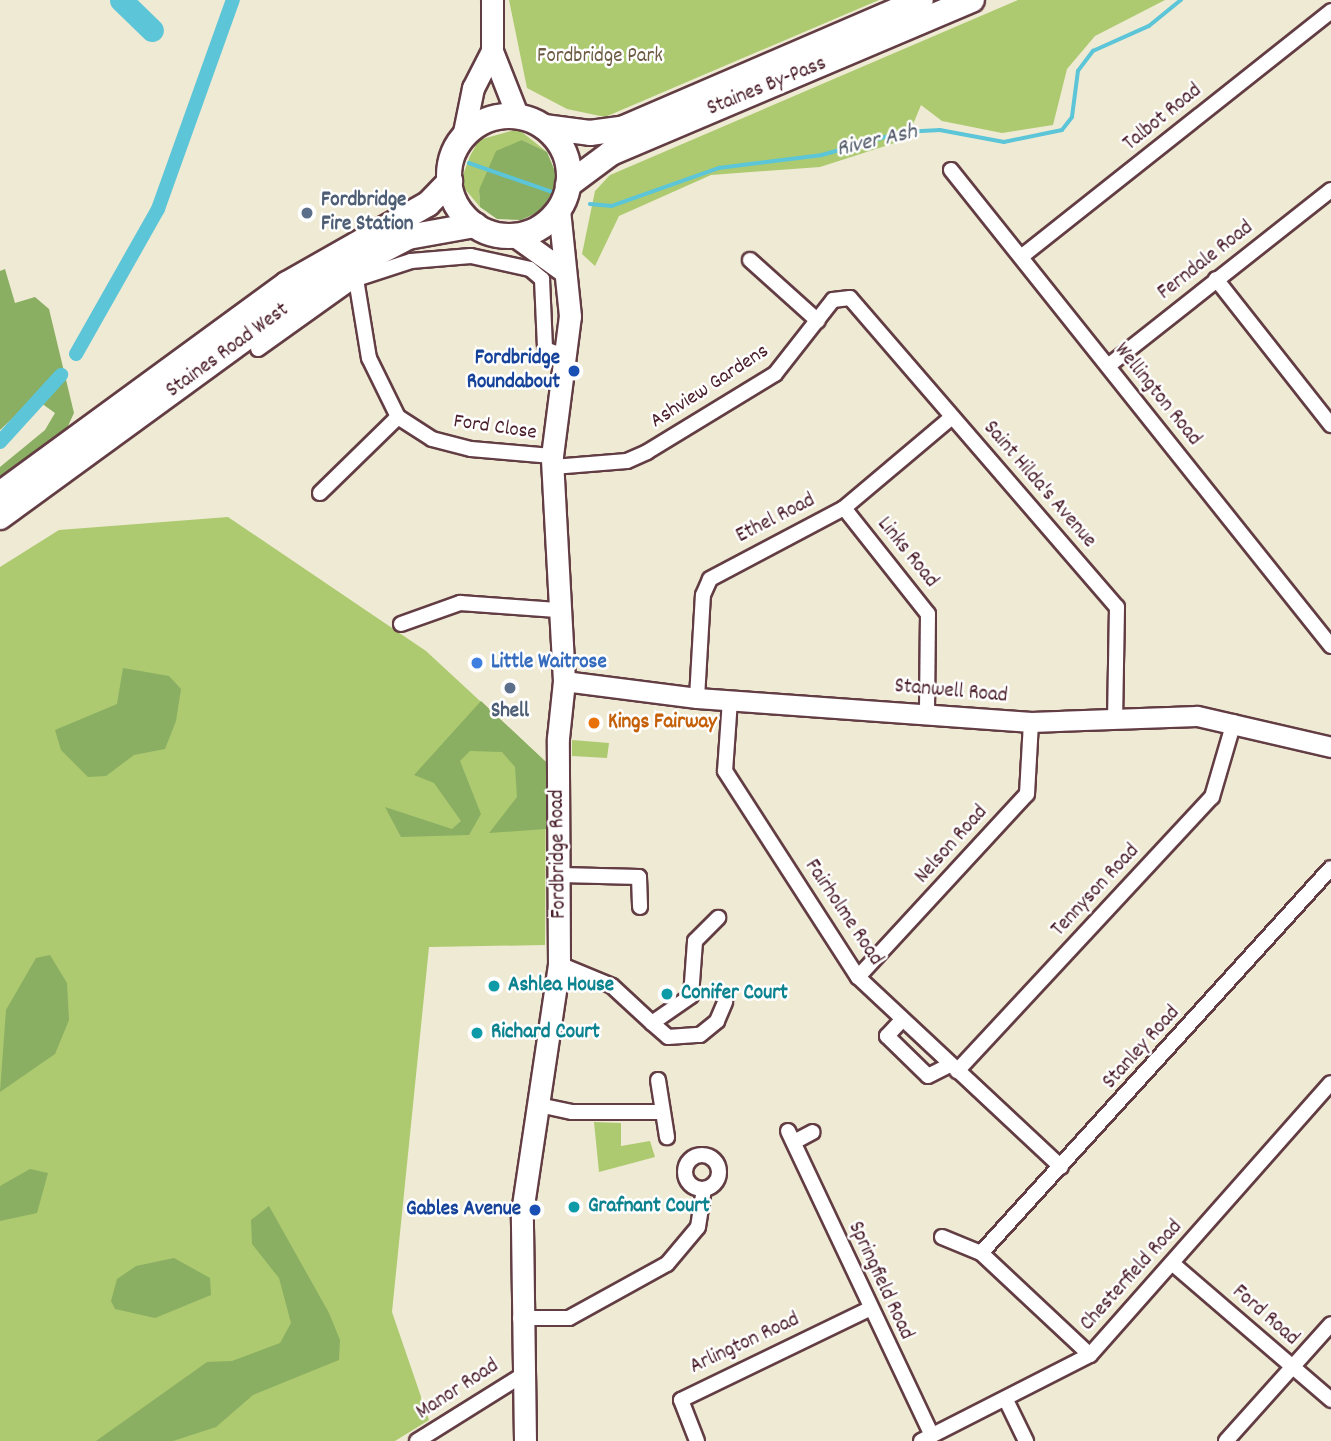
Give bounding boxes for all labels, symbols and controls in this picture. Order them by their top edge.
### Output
park label: Fordbridge Park [537,44,663,70]
street label: Staines By-Pass [704,52,830,122]
street label: Talbot Road [1119,79,1207,157]
water label: River Ash [834,119,920,165]
place label: Fordbridge Fire Station [321,188,414,238]
marker: Fordbridge Fire Station [299,205,315,221]
street label: Ferndale Road [1153,216,1259,306]
street label: Staines Road West [162,298,294,404]
street label: Ashview Gardens [646,339,774,435]
street label: Wellington Road [1108,339,1206,451]
place label: Fordbridge Roundabout [467,346,560,396]
marker: Fordbridge Roundabout [566,363,582,379]
street label: Ford Close [452,410,538,446]
street label: Saint Hilda's Avenue [977,416,1101,554]
street label: Ethel Road [732,488,820,550]
street label: Links Road [871,513,943,593]
place label: Little Waitrose [491,650,607,676]
marker: Little Waitrose [469,655,485,671]
street label: Stanwell Road [893,675,1009,709]
marker: Shell [502,680,518,696]
place label: Shell [491,699,529,725]
place label: Kings Fairway [608,710,717,736]
marker: Kings Fairway [586,715,602,731]
street label: Fordbridge Road [545,789,573,919]
street label: Nelson Road [910,801,994,889]
street label: Tennyson Road [1047,839,1145,943]
street label: Fairholme Road [798,855,888,971]
place label: Ashlea House [508,973,614,999]
marker: Ashlea House [486,978,502,994]
place label: Conifer Court [681,981,788,1007]
marker: Conifer Court [659,986,675,1002]
street label: Stanley Road [1098,1001,1186,1095]
place label: Richard Court [491,1020,600,1046]
marker: Richard Court [469,1025,485,1041]
place label: Grafnant Court [588,1194,710,1220]
place label: Gables Avenue [406,1197,521,1223]
marker: Grafnant Court [566,1199,582,1215]
marker: Gables Avenue [527,1202,543,1218]
street label: Chesterfield Road [1076,1215,1188,1337]
street label: Springfield Road [842,1218,918,1344]
street label: Ford Road [1226,1280,1304,1352]
street label: Arlington Road [686,1308,804,1380]
street label: Manor Road [412,1354,504,1426]

